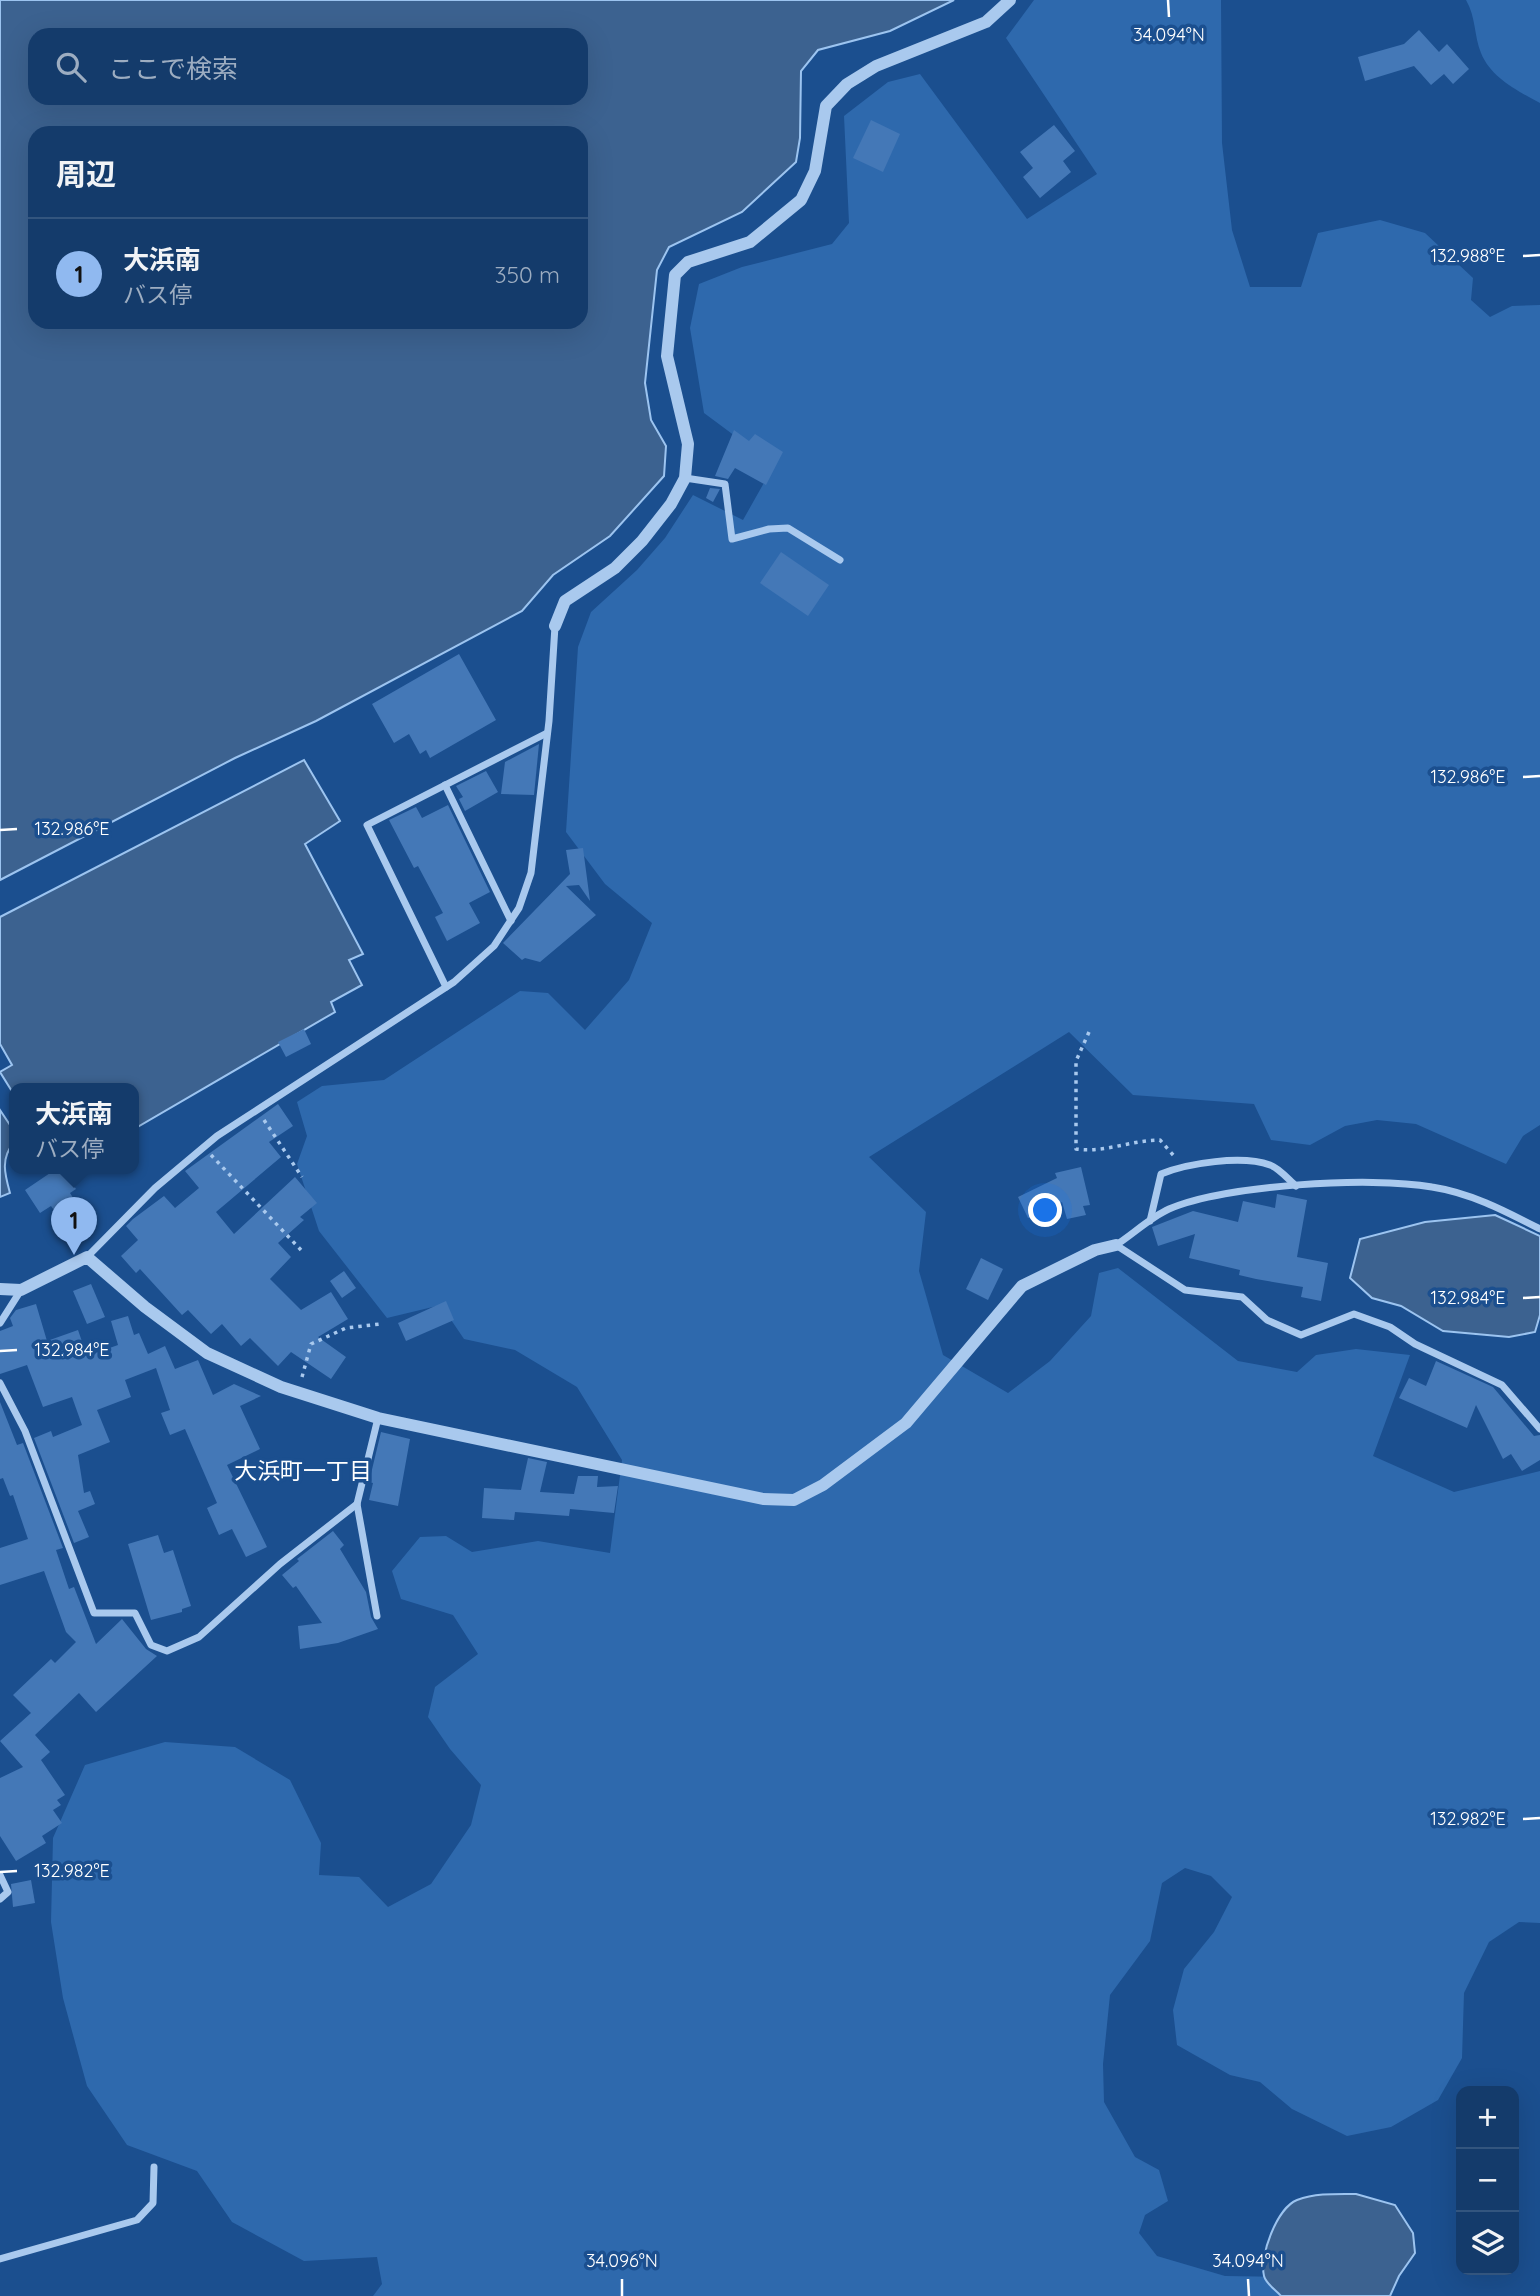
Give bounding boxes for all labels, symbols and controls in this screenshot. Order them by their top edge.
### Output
text: 34.094°N [1133,23,1205,46]
search box [28,28,588,105]
icon: search [52,48,90,86]
text: ここで検索 [108,52,238,85]
text: 周辺 [56,155,116,193]
text: 大浜南 [123,243,201,276]
text: 132.988°E [1430,244,1506,267]
text: 1 [75,260,83,289]
text: 350 m [494,260,560,289]
text: バス停 [123,280,192,309]
text: 132.986°E [1431,765,1505,788]
text: 132.986°E [35,817,109,840]
popup [9,1083,139,1174]
text: 大浜南 [35,1097,113,1130]
text: バス停 [35,1134,104,1163]
your location [1028,1193,1062,1227]
pin: 1 [51,1197,97,1255]
text: 132.984°E [1431,1286,1505,1309]
text: 132.984°E [35,1338,109,1361]
district label: 大浜町一丁目 [234,1456,372,1485]
text: 132.982°E [1430,1807,1506,1830]
text: 132.982°E [34,1859,110,1882]
map controls [1456,2086,1519,2275]
button: + [1456,2086,1519,2149]
button: − [1456,2149,1519,2212]
button: layers [1456,2212,1519,2275]
text: 34.096°N [586,2249,658,2272]
text: 34.094°N [1212,2249,1284,2272]

